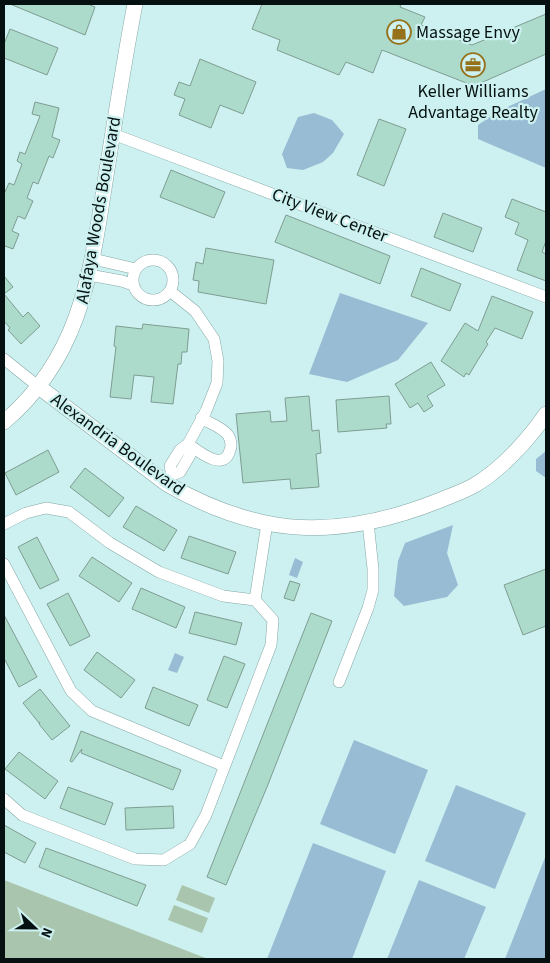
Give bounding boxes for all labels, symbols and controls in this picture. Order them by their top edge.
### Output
shop icon: Massage Envy [386,19,412,45]
place label: Massage Envy [416,20,520,45]
office icon: Keller Williams Advantage Realty [460,52,486,78]
place label: Keller Williams Advantage Realty [408,79,538,125]
street label: Alafaya Woods Boulevard [70,114,127,306]
street label: City View Center [268,182,392,249]
street label: Alexandria Boulevard [46,387,190,502]
north arrow [10,903,60,953]
text: N [35,924,57,941]

